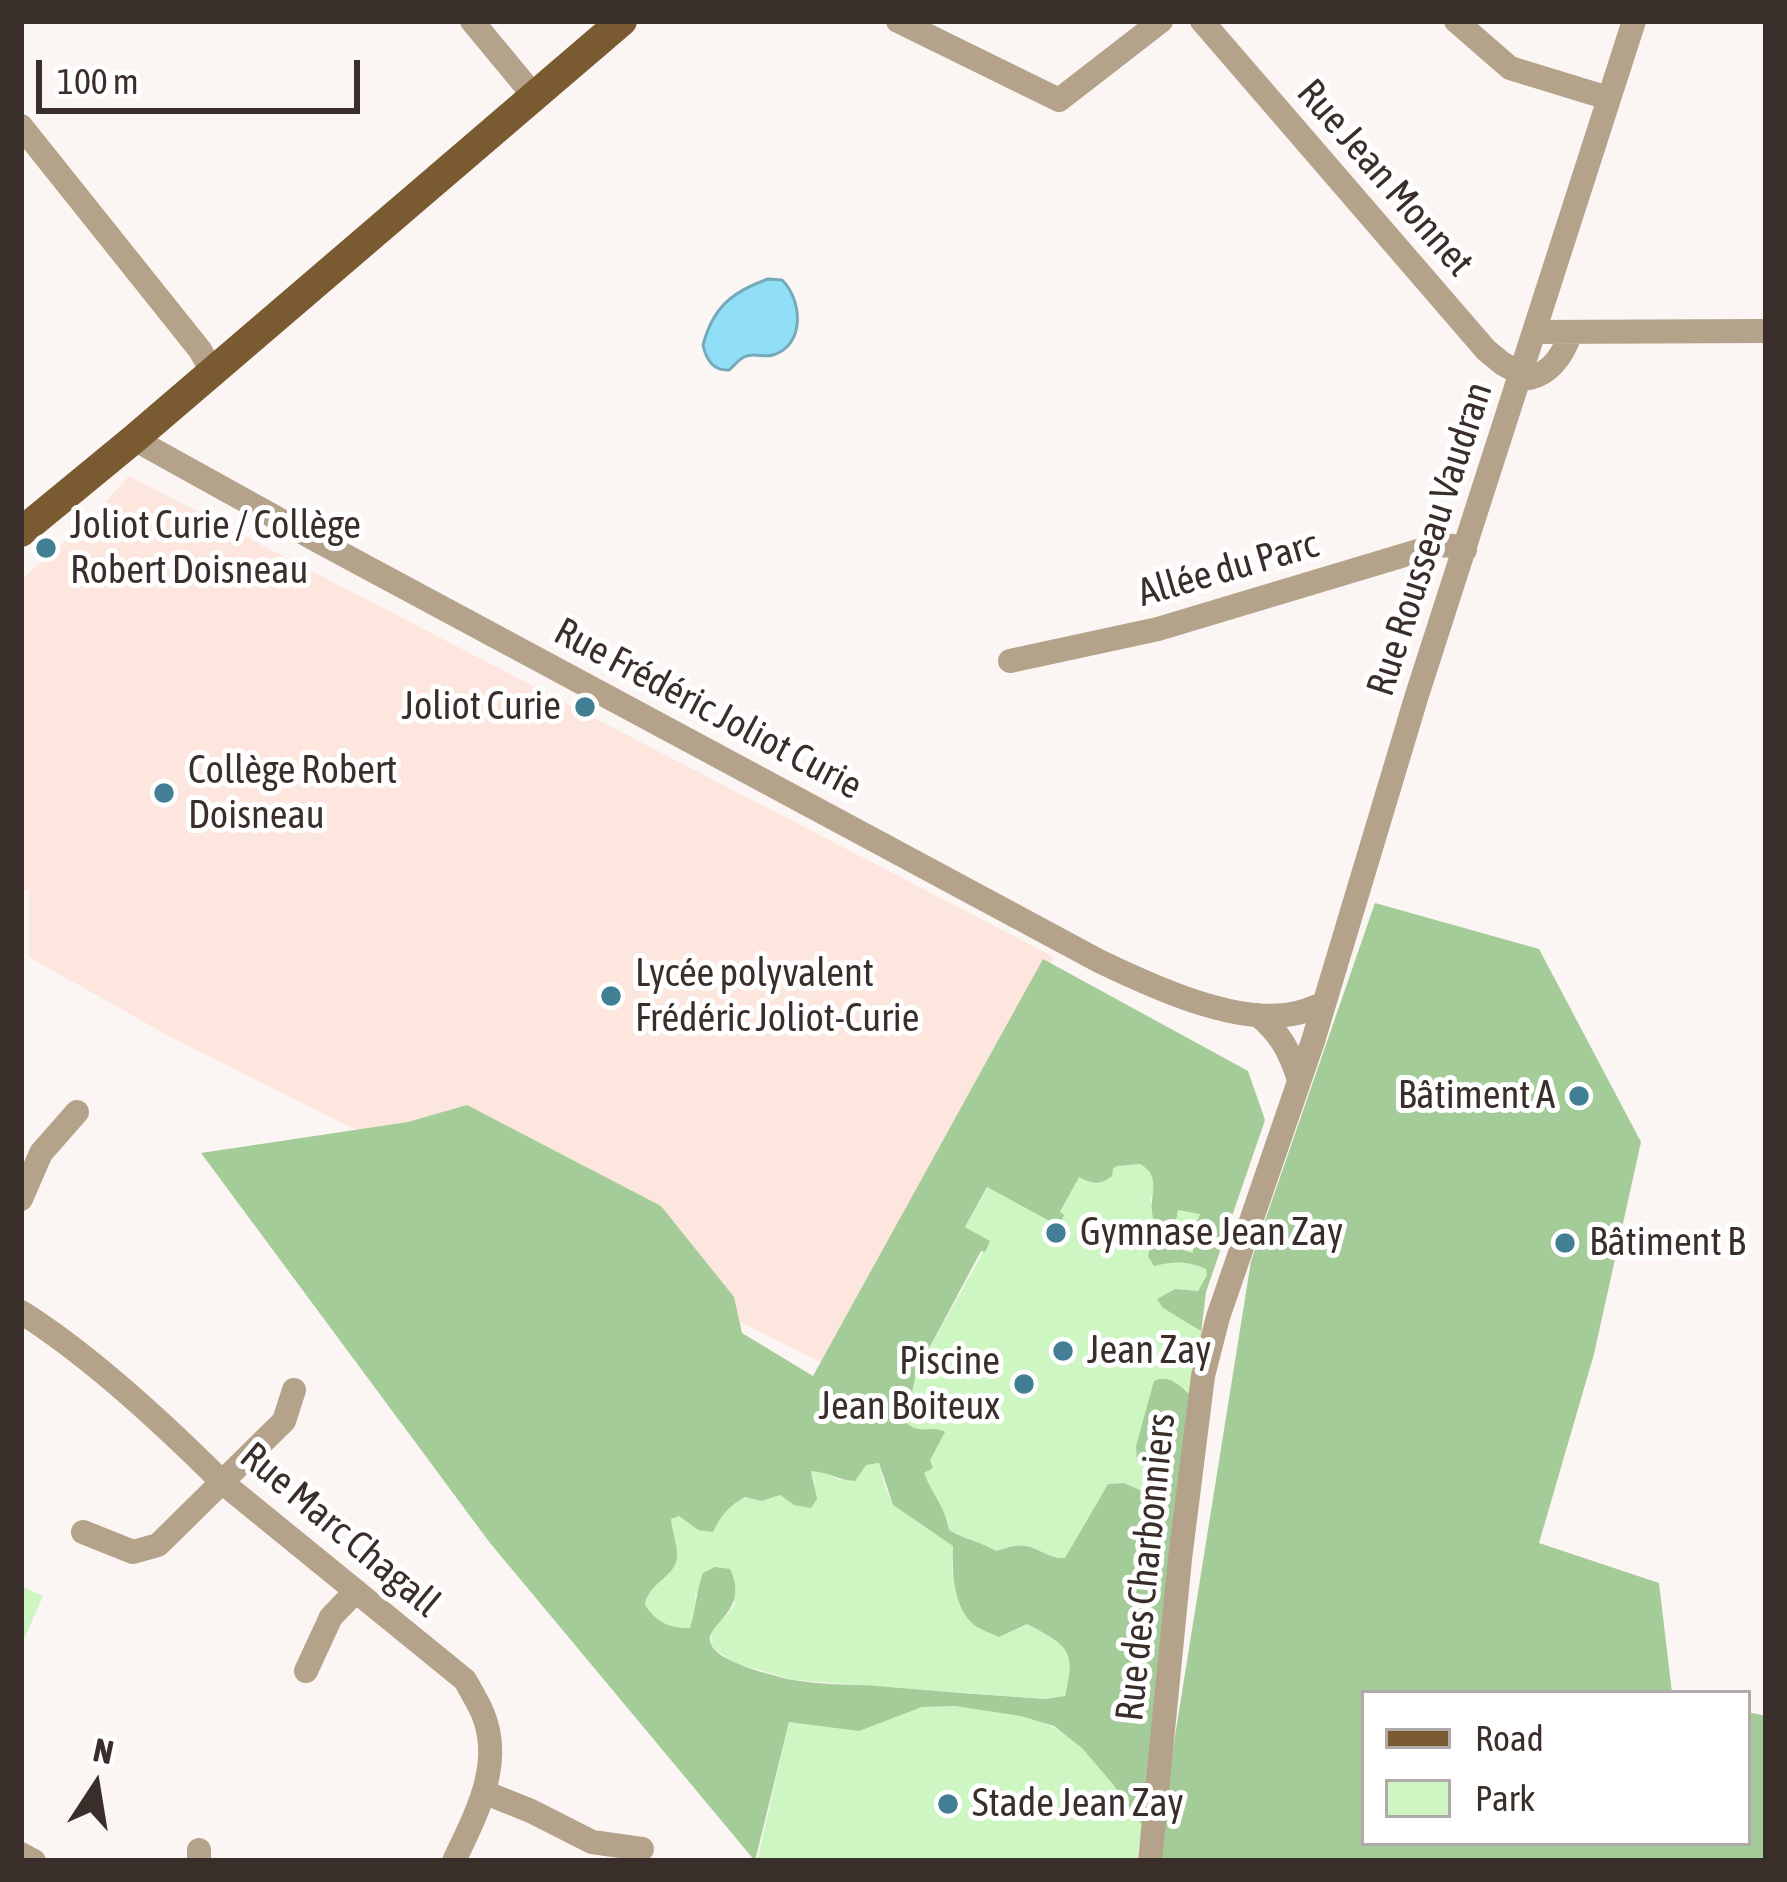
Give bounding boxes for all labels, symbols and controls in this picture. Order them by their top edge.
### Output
scale bar [42,36,366,110]
text: 100 m [57,60,139,102]
street label: Rue Jean Monnet [1287,70,1483,286]
street label: Rue Rousseau Vaudran [1357,376,1503,702]
place label: Joliot Curie / Collège Robert Doisneau [70,503,361,594]
street label: Allée du Parc [1133,521,1323,617]
marker: Joliot Curie / Collège Robert Doisneau [33,535,59,561]
street label: Rue Frédéric Joliot Curie [546,608,870,810]
place label: Joliot Curie [401,684,561,730]
marker: Joliot Curie [572,694,598,720]
place label: Collège Robert Doisneau [188,748,397,839]
marker: Collège Robert Doisneau [151,780,177,806]
place label: Lycée polyvalent Frédéric Joliot-Curie [635,951,919,1042]
marker: Lycée polyvalent Frédéric Joliot-Curie [598,983,624,1009]
place label: Bâtiment A [1398,1073,1555,1119]
marker: Bâtiment A [1566,1083,1592,1109]
place label: Gymnase Jean Zay [1080,1210,1343,1256]
marker: Gymnase Jean Zay [1043,1220,1069,1246]
place label: Bâtiment B [1589,1220,1746,1266]
marker: Bâtiment B [1552,1230,1578,1256]
place label: Jean Zay [1087,1328,1211,1374]
marker: Jean Zay [1050,1338,1076,1364]
place label: Piscine Jean Boiteux [818,1339,1000,1430]
marker: Piscine Jean Boiteux [1011,1371,1037,1397]
street label: Rue des Charbonniers [1107,1411,1185,1723]
street label: Rue Marc Chagall [231,1433,449,1627]
legend [1361,1690,1751,1846]
text: Road [1475,1717,1544,1759]
north arrow [36,1726,156,1846]
text: N [90,1730,117,1771]
text: Park [1475,1777,1535,1819]
place label: Stade Jean Zay [972,1781,1184,1827]
marker: Stade Jean Zay [935,1791,961,1817]

